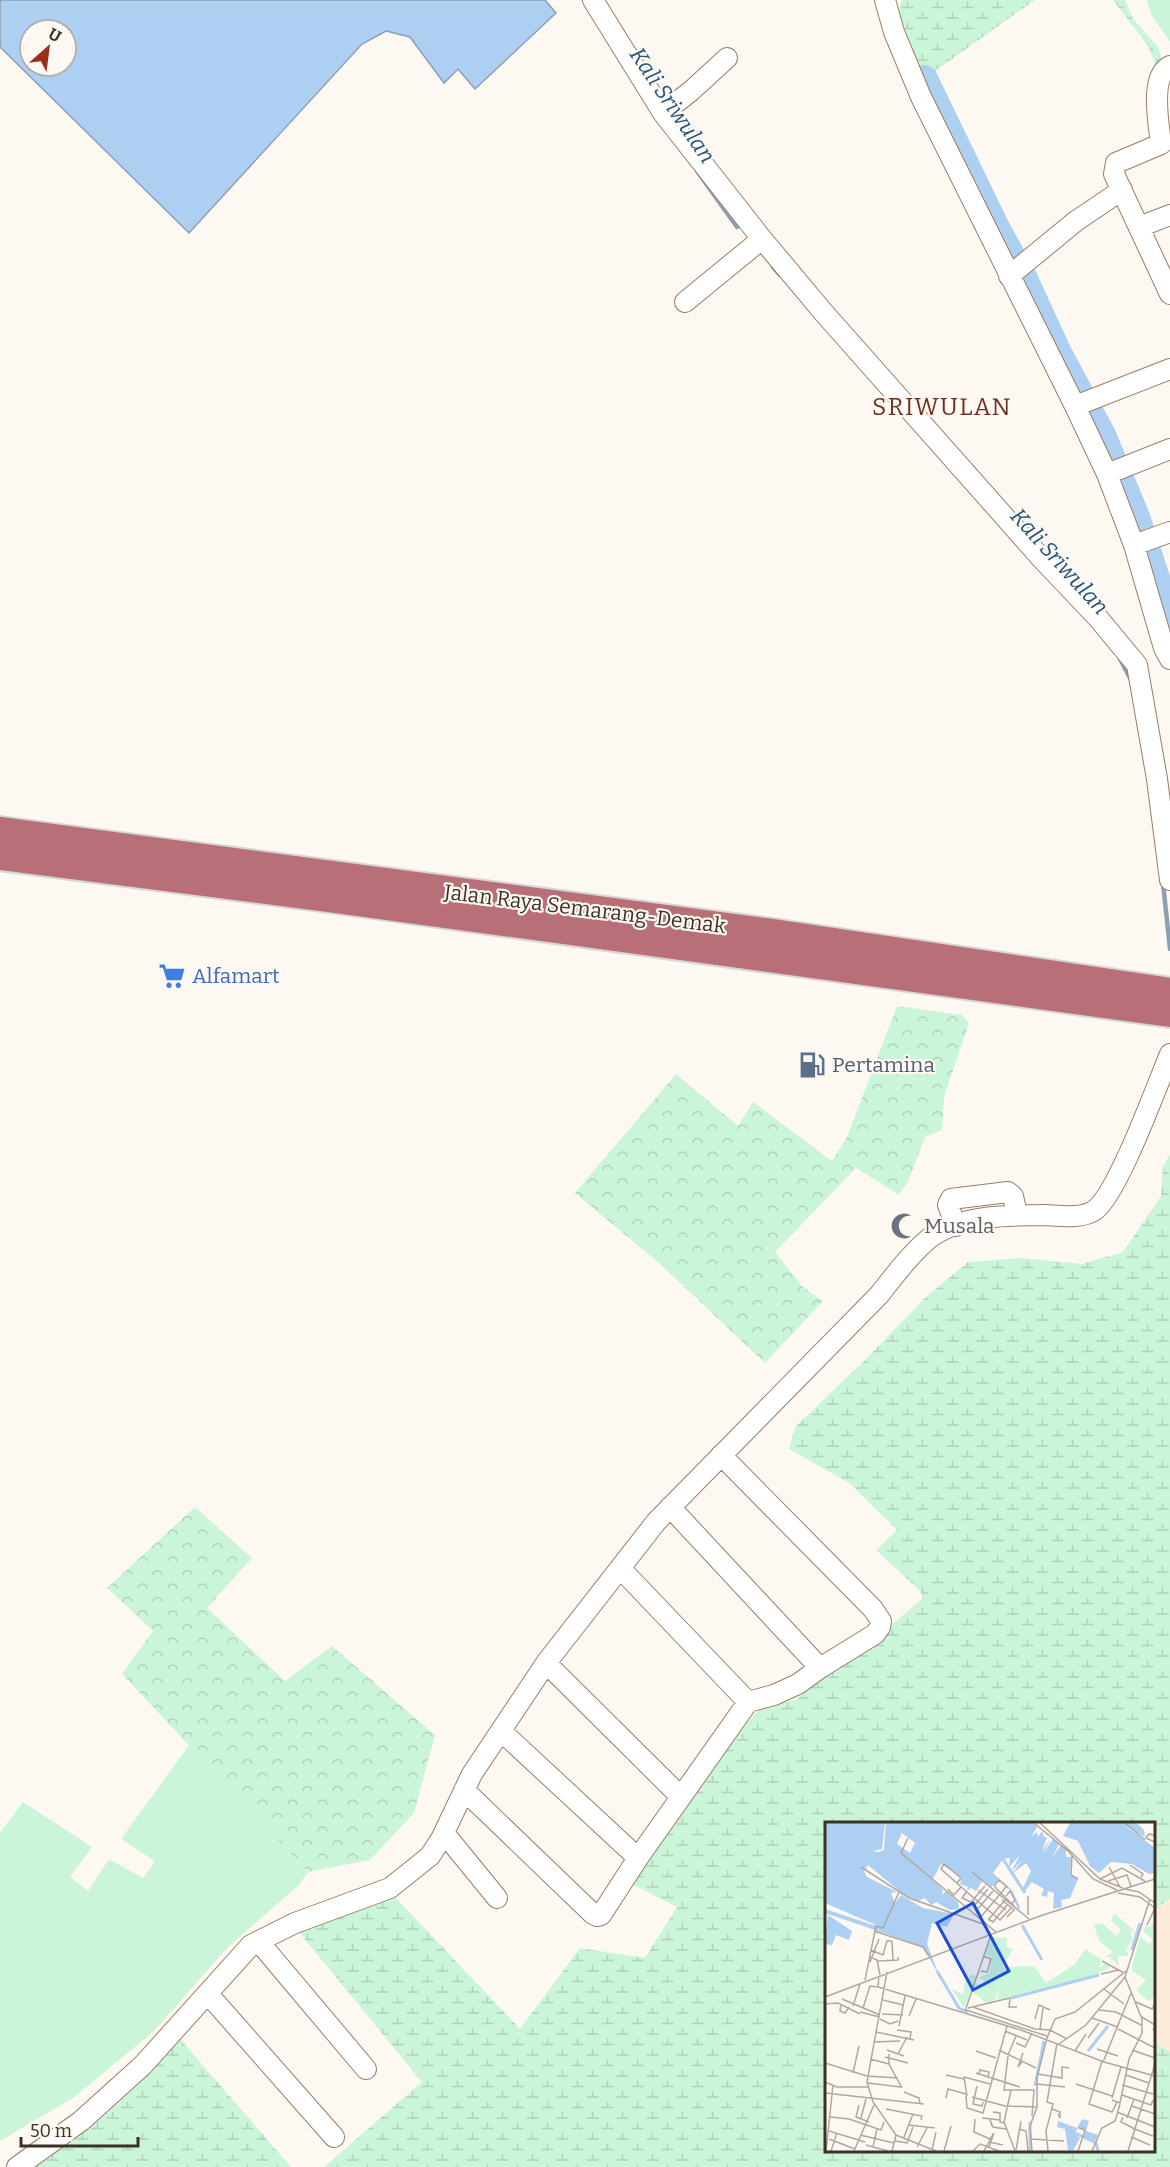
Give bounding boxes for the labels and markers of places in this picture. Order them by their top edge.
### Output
supermarket icon: Alfamart [157,961,187,991]
place label: Alfamart [192,963,280,989]
fuel station icon: Pertamina [797,1050,827,1080]
place label: Pertamina [832,1052,935,1078]
mosque icon: Musala [889,1211,919,1241]
place label: Musala [924,1213,995,1239]

